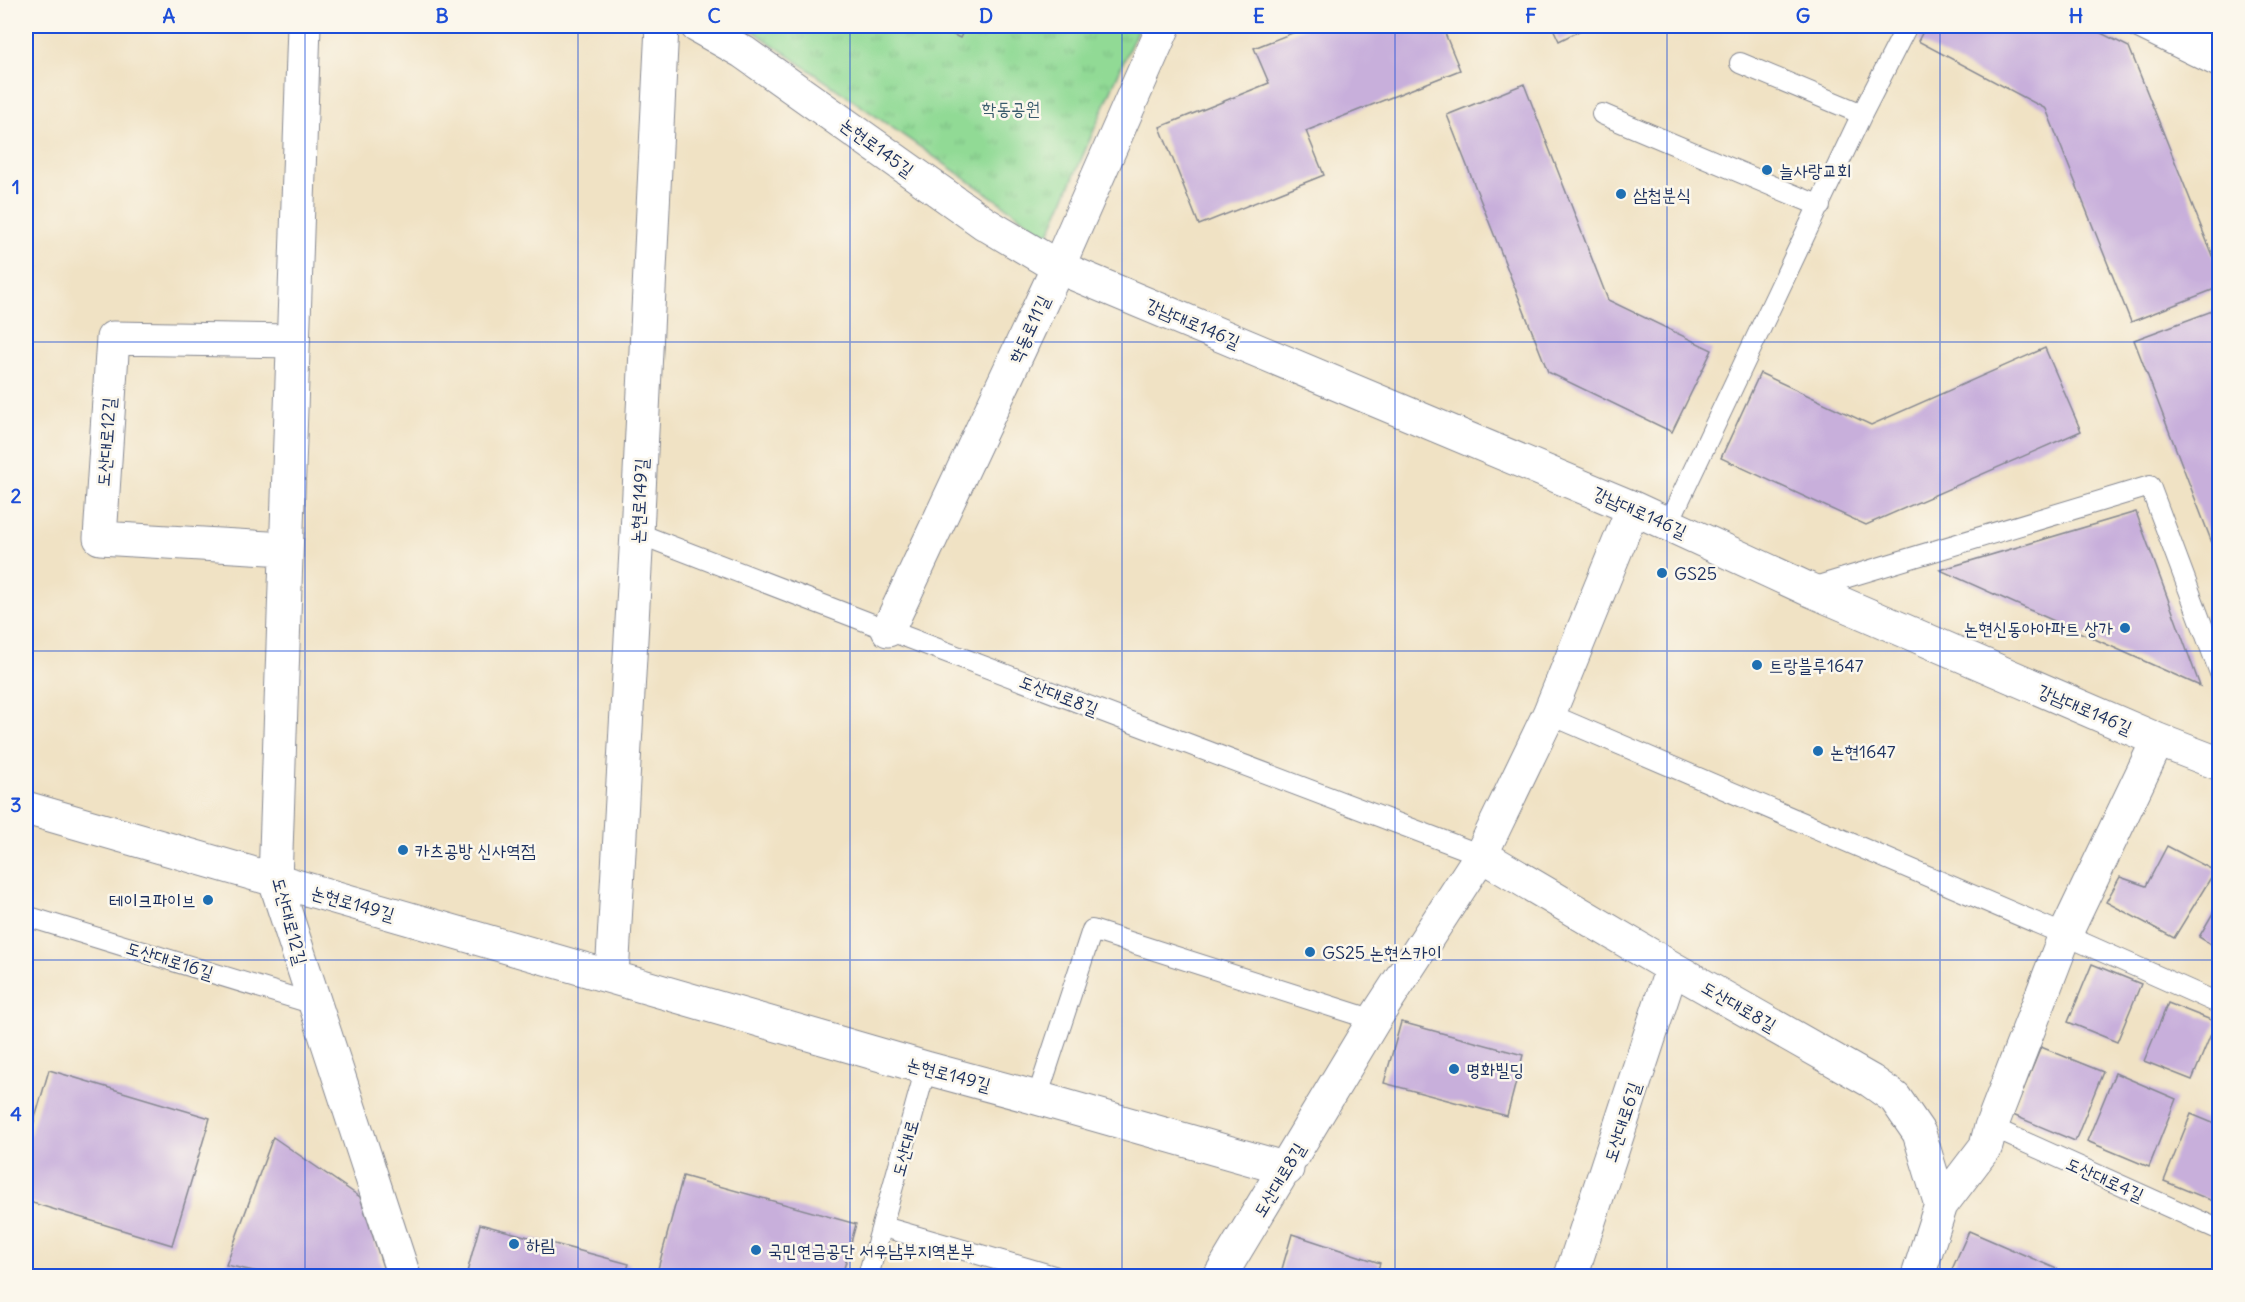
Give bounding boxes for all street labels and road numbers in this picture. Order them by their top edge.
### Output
street label: 논현로145길 [836,112,919,182]
street label: 학동로11길 [1003,291,1055,367]
street label: 강남대로146길 [1142,293,1244,353]
street label: 도산대로12길 [91,396,121,487]
street label: 논현로149길 [625,457,653,544]
street label: 강남대로146길 [1589,481,1691,543]
street label: 도산대로8길 [1016,669,1102,721]
street label: 강남대로146길 [2034,679,2136,739]
street label: 도산대로12길 [267,875,313,968]
street label: 논현로149길 [309,880,398,926]
street label: 도산대로16길 [124,936,217,984]
street label: 도산대로8길 [1697,975,1781,1037]
street label: 논현로149길 [905,1052,994,1096]
street label: 도산대로6길 [1598,1079,1646,1165]
street label: 도산대로 [886,1117,924,1179]
street label: 도산대로8길 [1248,1138,1310,1221]
street label: 도산대로4길 [2062,1152,2148,1207]

